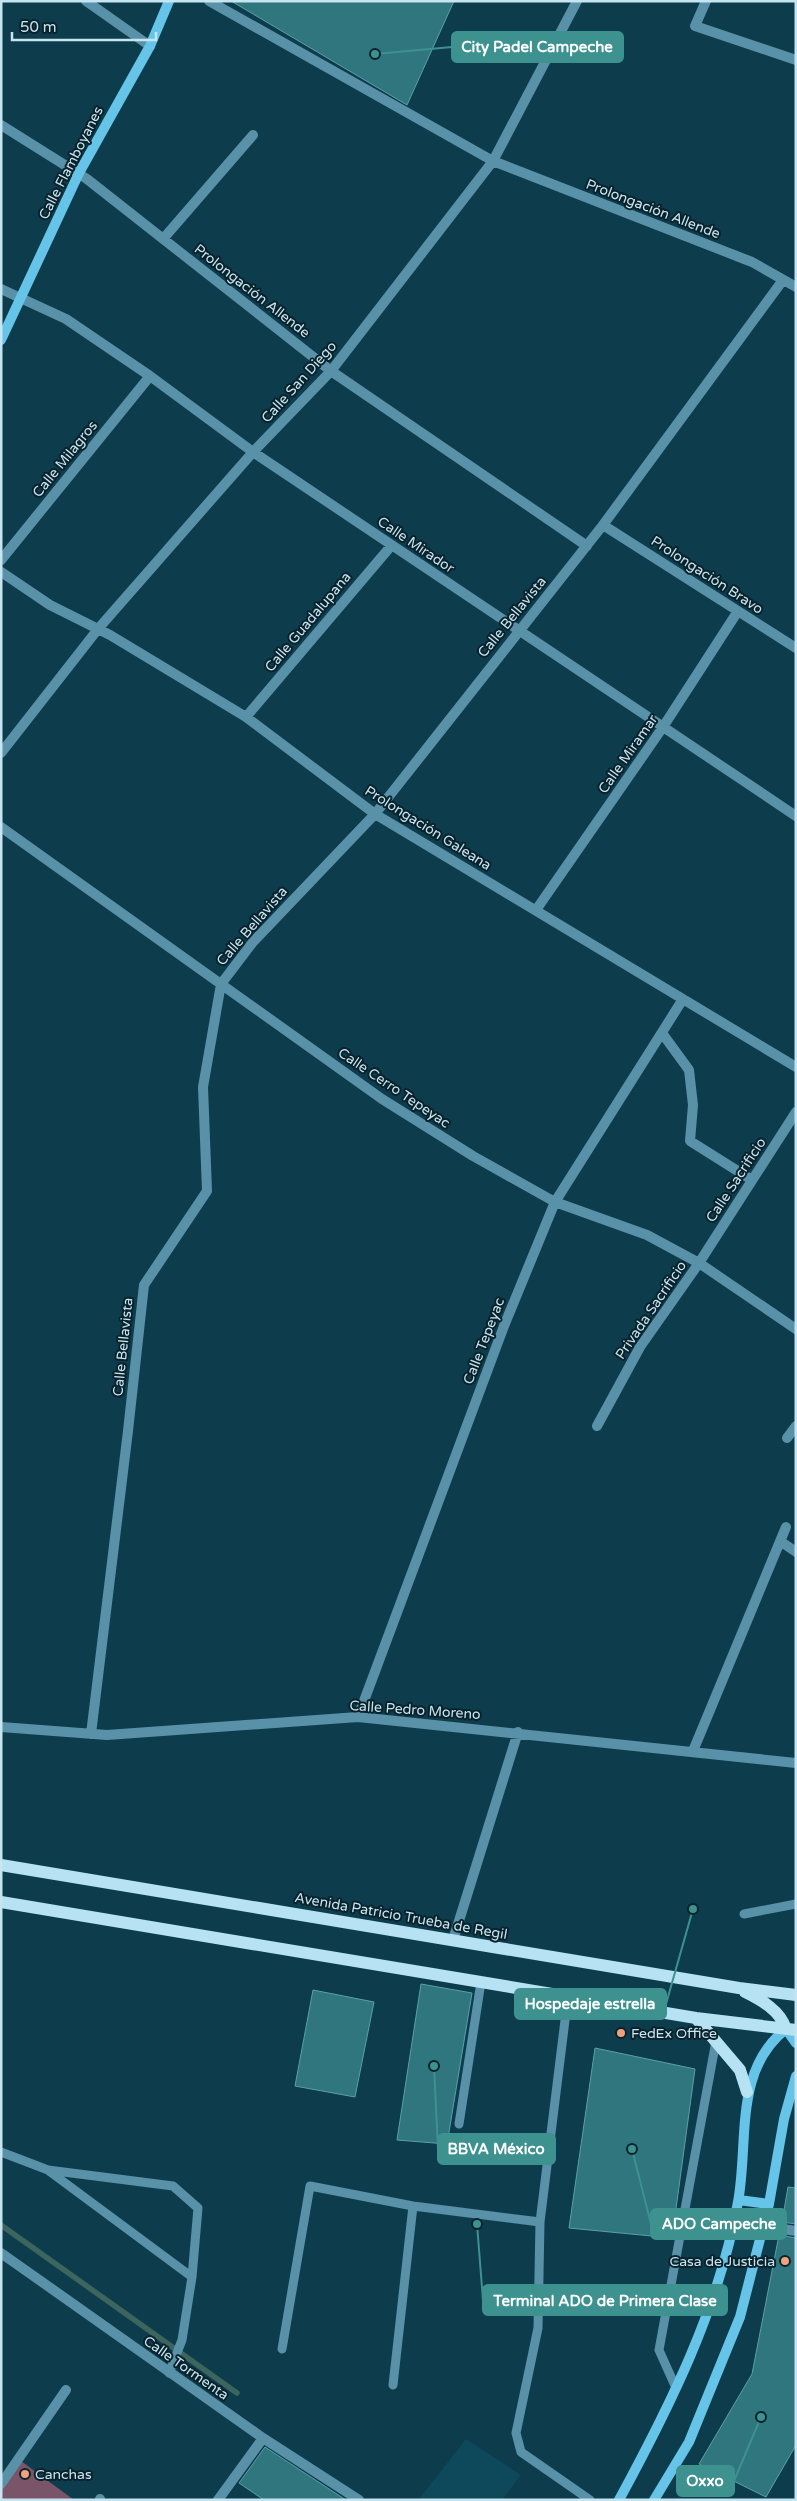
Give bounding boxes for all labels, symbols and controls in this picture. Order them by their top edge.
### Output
scale bar [12,10,156,42]
text: 50 m [20,18,57,36]
callout: City Padel Campeche [452,32,623,62]
text: City Padel Campeche [461,38,613,57]
street label: Calle Flamboyanes [35,103,107,222]
street label: Prolongación Allende [584,176,723,242]
street label: Prolongación Allende [191,240,313,342]
street label: Calle San Diego [258,338,340,426]
street label: Calle Milagros [29,417,101,501]
street label: Calle Mirador [374,513,458,577]
street label: Prolongación Bravo [648,532,766,618]
street label: Calle Guadalupana [261,569,355,675]
street label: Calle Bellavista [474,573,550,661]
street label: Calle Miramar [595,711,662,797]
street label: Prolongación Galeana [362,782,494,874]
street label: Calle Bellavista [213,883,291,969]
street label: Calle Cerro Tepeyac [335,1044,453,1132]
street label: Calle Sacrificio [702,1135,770,1225]
street label: Privada Sacrificio [612,1258,690,1362]
street label: Calle Tepeyac [460,1295,508,1387]
street label: Calle Bellavista [109,1297,137,1397]
street label: Calle Pedro Moreno [349,1697,481,1723]
street label: Avenida Patricio Trueba de Regil [293,1889,509,1943]
callout: Hospedaje estrella [515,1989,666,2019]
text: Hospedaje estrella [525,1995,655,2014]
place label: FedEx Office [631,2025,717,2042]
marker: FedEx Office [615,2027,627,2039]
callout: BBVA México [438,2134,555,2164]
text: BBVA México [447,2140,545,2158]
callout: ADO Campeche [651,2209,786,2239]
text: ADO Campeche [662,2215,777,2234]
place label: Casa de Justicia [669,2253,775,2270]
marker: Casa de Justicia [779,2255,791,2267]
callout: Terminal ADO de Primera Clase [483,2285,727,2315]
text: Terminal ADO de Primera Clase [492,2292,717,2310]
street label: Calle Tormenta [140,2332,232,2404]
place label: Canchas [35,2466,92,2483]
callout: Oxxo [677,2466,734,2496]
marker: Canchas [19,2468,31,2480]
text: Oxxo [686,2472,724,2490]

